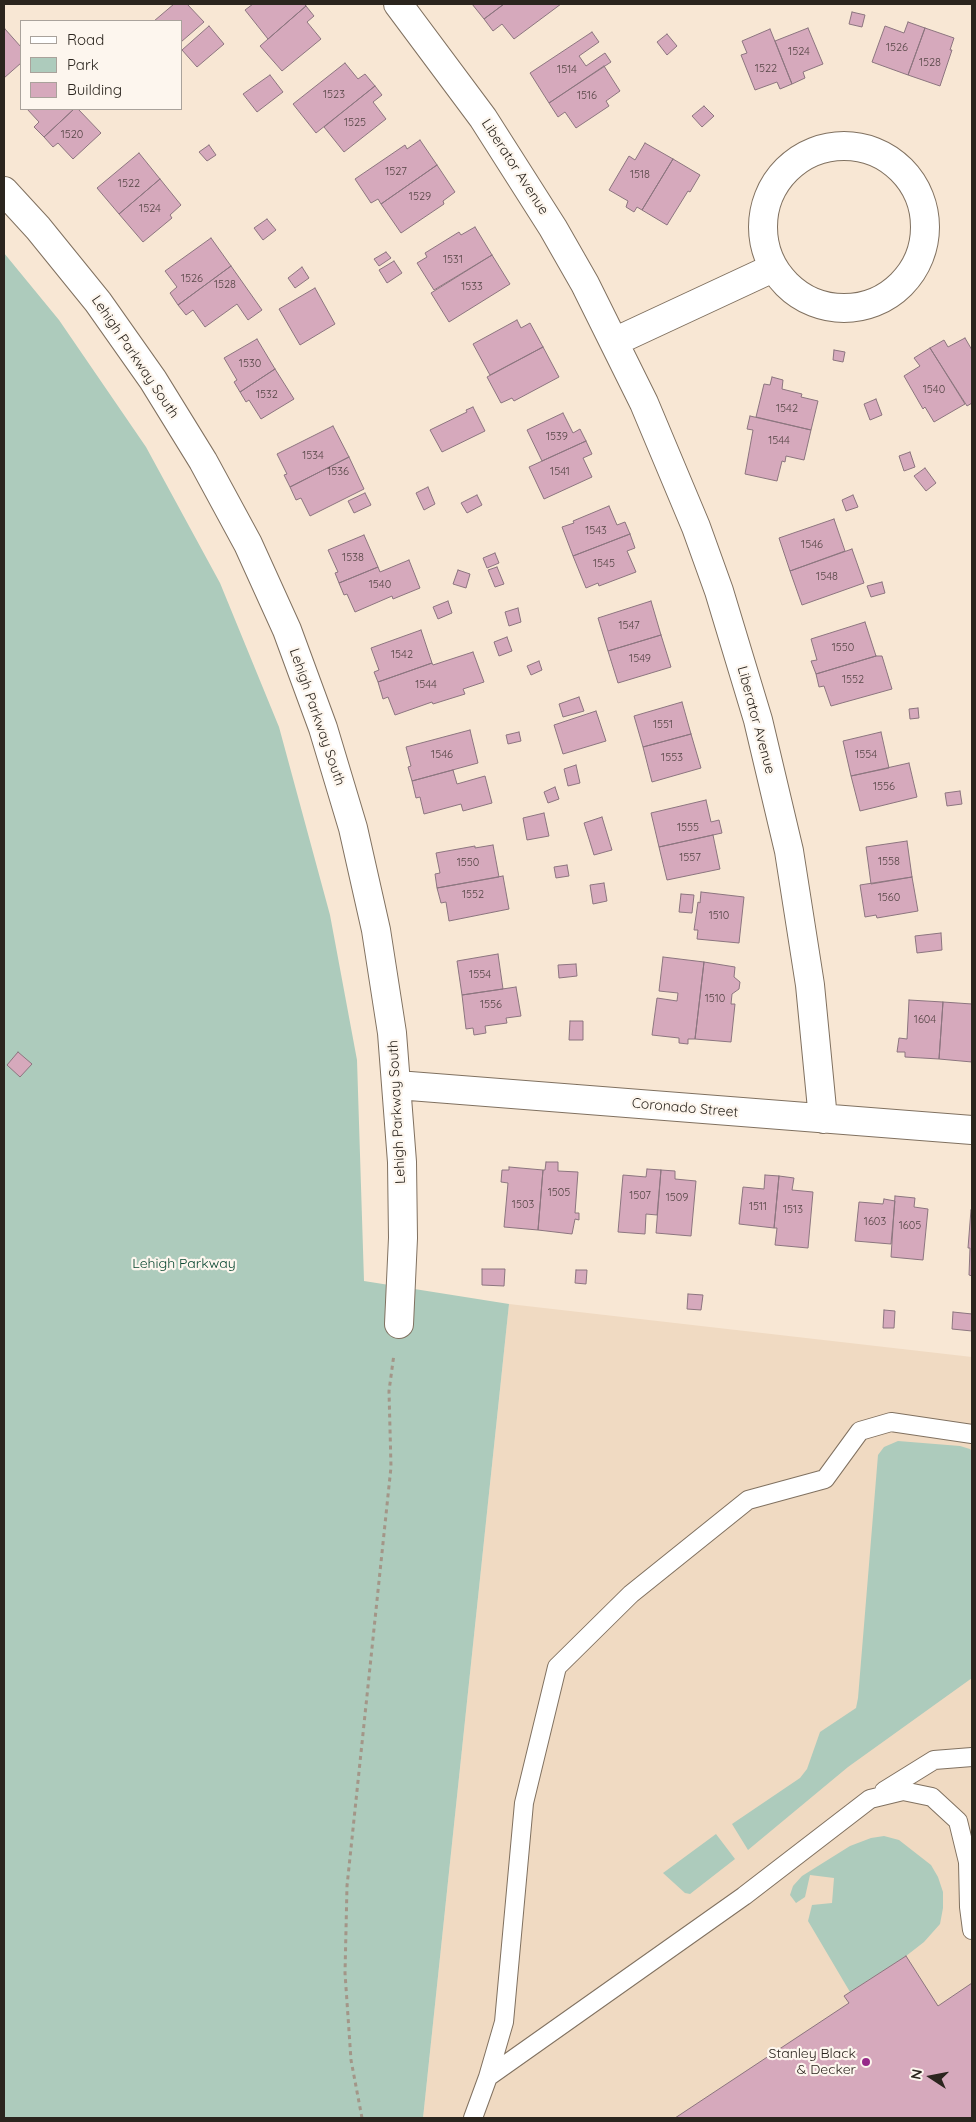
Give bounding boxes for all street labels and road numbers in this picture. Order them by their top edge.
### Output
street label: Liberator Avenue [478,116,552,218]
street label: Lehigh Parkway South [88,292,182,422]
street label: Lehigh Parkway South [286,646,348,788]
street label: Liberator Avenue [734,664,778,776]
street label: Lehigh Parkway South [385,1040,409,1184]
street label: Coronado Street [631,1095,739,1121]

